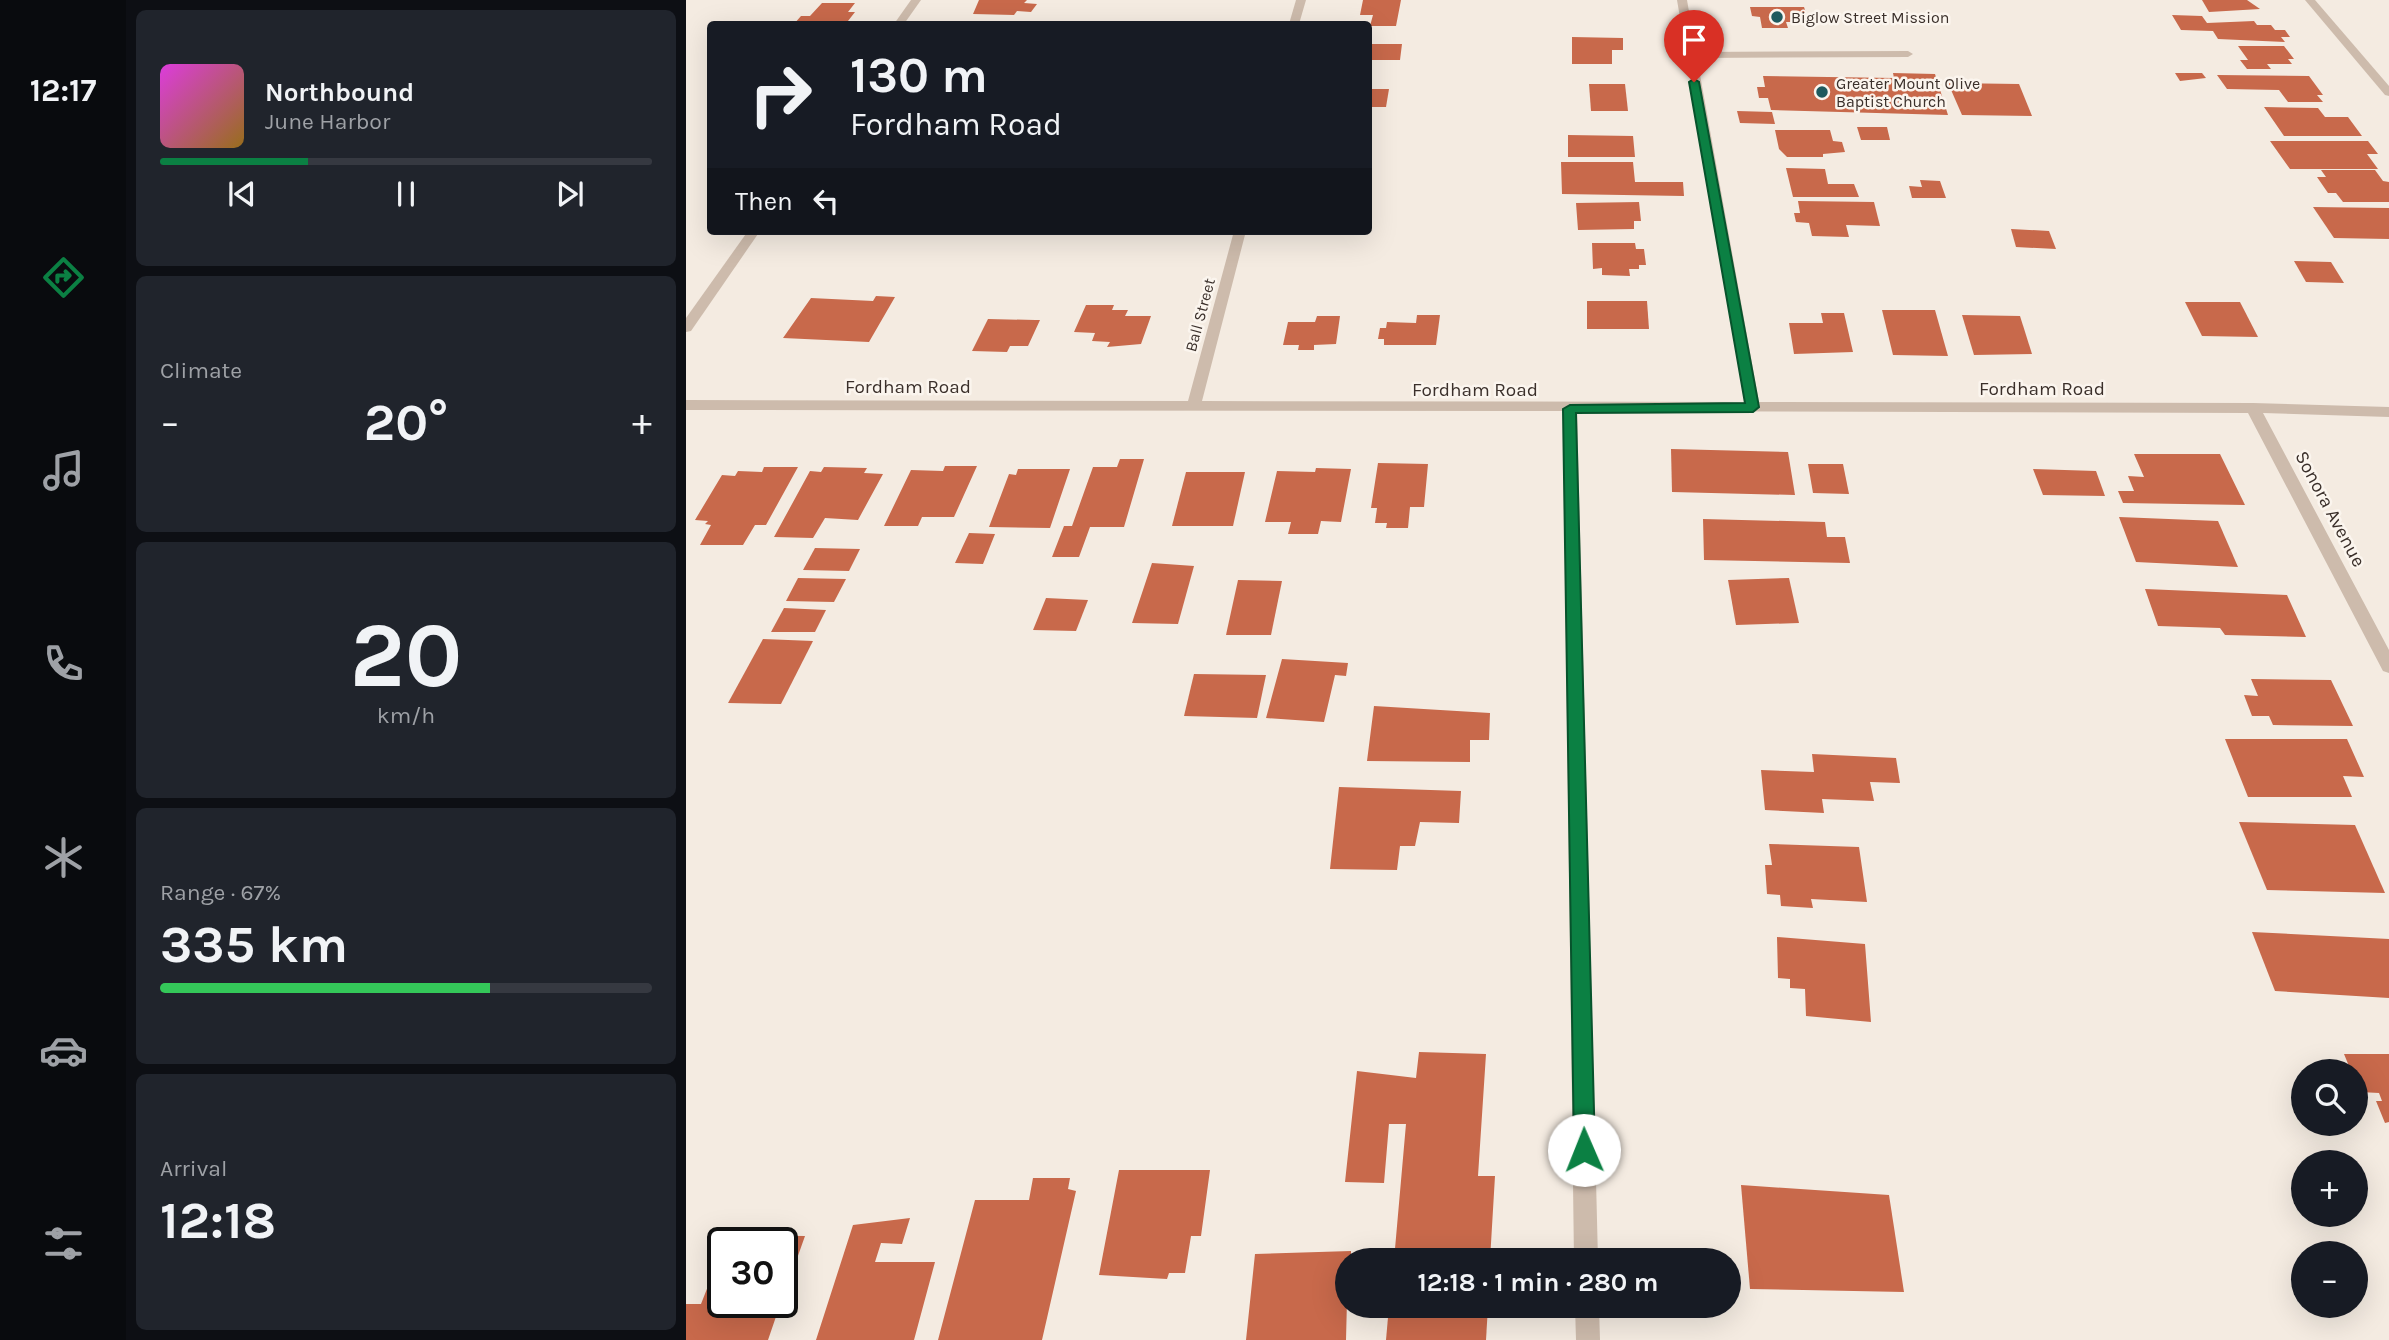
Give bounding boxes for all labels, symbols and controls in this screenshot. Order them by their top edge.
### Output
place label: Biglow Street Mission [1791,8,1949,27]
marker: Biglow Street Mission [1769,9,1785,25]
pin [1664,10,1724,82]
icon: arrive [1675,21,1713,59]
text: 130 m [850,47,988,104]
icon: right [735,49,826,140]
text: 12:17 [30,72,96,109]
place label: Greater Mount Olive Baptist Church [1836,74,1980,111]
text: Northbound [265,77,414,108]
marker: Greater Mount Olive Baptist Church [1814,84,1830,100]
text: Fordham Road [850,106,1062,143]
text: June Harbor [265,108,390,135]
icon: previous [223,175,261,213]
icon: pause [387,175,425,213]
icon: next [551,175,589,213]
icon: left [807,182,845,220]
text: Then [735,186,793,217]
icon: directions [39,253,88,302]
street label: Ball Street [1181,276,1219,354]
text: Climate [160,357,242,384]
street label: Fordham Road [845,376,971,398]
street label: Fordham Road [1979,378,2105,400]
street label: Fordham Road [1412,379,1538,401]
text: 20° [364,392,448,453]
text: − [160,400,180,445]
text: + [632,400,652,445]
icon: music [39,446,88,495]
street label: Sonora Avenue [2290,447,2370,571]
text: 20 [350,603,462,709]
icon: phone [39,639,88,688]
text: km/h [377,702,435,729]
icon: climate [39,833,88,882]
text: Range · 67% [160,879,281,906]
text: 335 km [160,914,348,975]
icon: car [39,1026,88,1075]
map controls [2291,1059,2368,1318]
button: search [2291,1059,2368,1136]
position arrow [1547,1113,1621,1187]
button: + [2291,1150,2368,1227]
text: Arrival [160,1155,227,1182]
text: 12:18 [160,1190,276,1251]
icon: filters [39,1219,88,1268]
speed limit sign: 30 [707,1227,798,1318]
button: − [2291,1241,2368,1318]
text: 12:18 · 1 min · 280 m [1417,1267,1659,1298]

